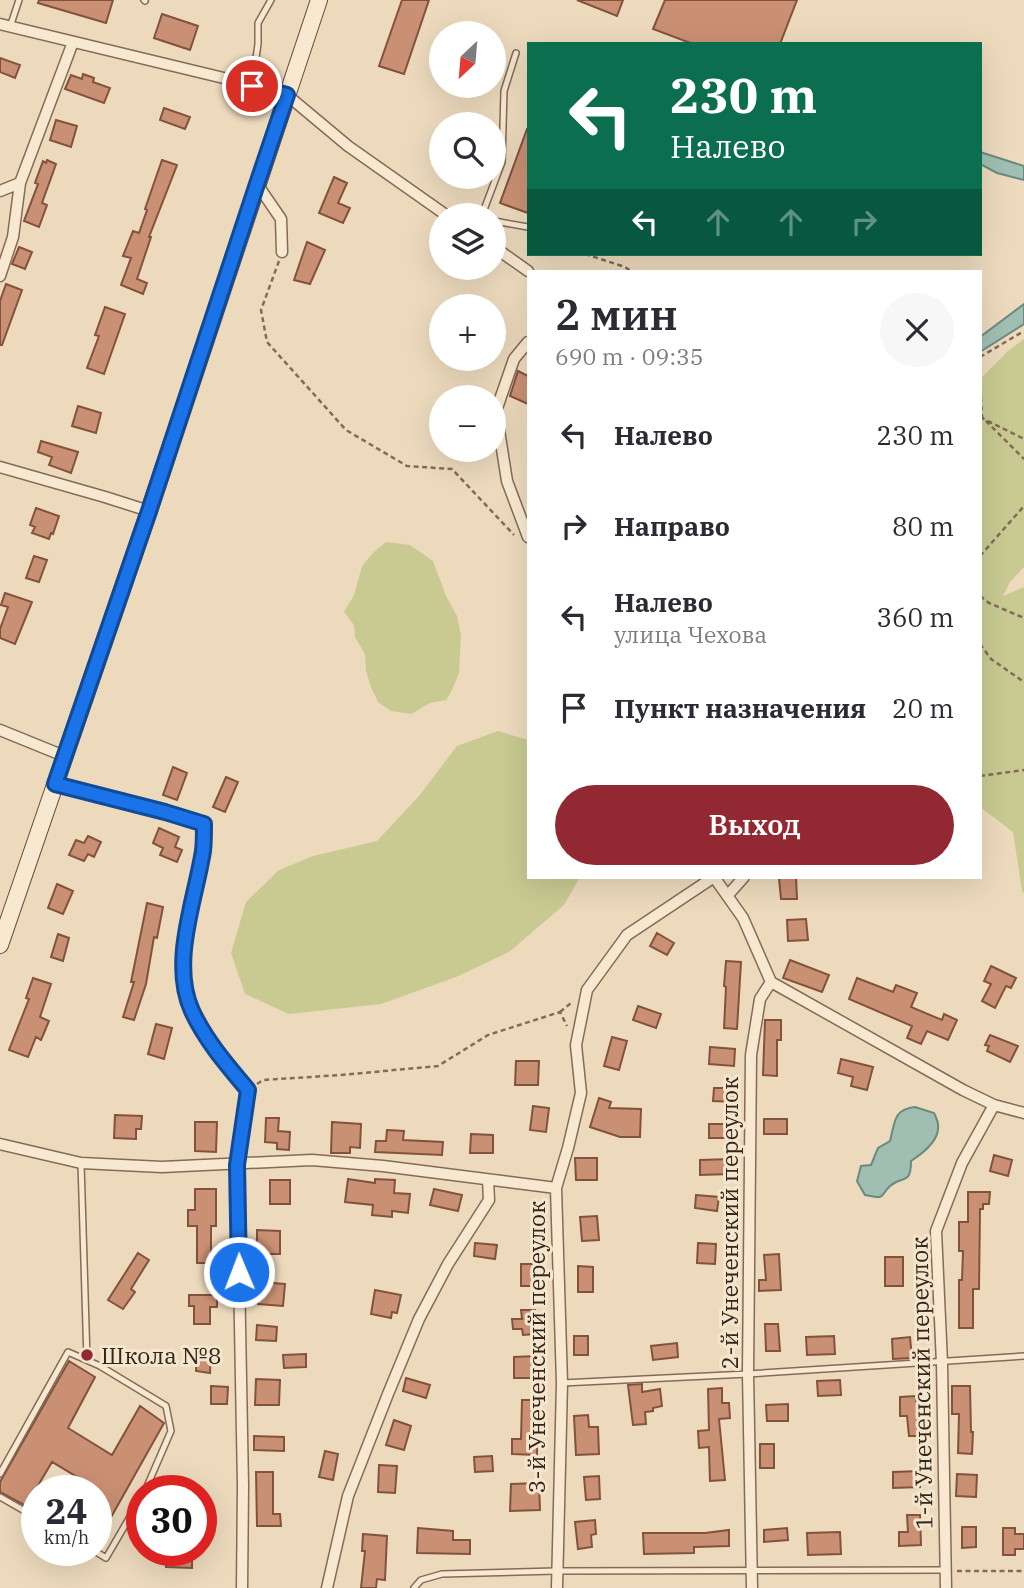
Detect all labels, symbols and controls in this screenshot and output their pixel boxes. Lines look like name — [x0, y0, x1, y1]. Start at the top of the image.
north arrow — [429, 21, 506, 98]
map controls — [429, 21, 506, 462]
pin — [222, 56, 282, 116]
text: 230 m — [670, 63, 817, 126]
icon: arrive — [233, 67, 271, 105]
icon: left — [555, 70, 646, 161]
button: search — [429, 112, 506, 189]
text: Налево — [670, 125, 786, 167]
button: layers — [429, 203, 506, 280]
icon: left — [626, 203, 664, 241]
icon: ahead — [699, 203, 737, 241]
icon: ahead — [772, 203, 810, 241]
icon: right — [845, 203, 883, 241]
text: 2 мин — [555, 287, 678, 342]
button: close — [880, 293, 954, 367]
button: + — [429, 294, 506, 371]
text: 690 m · 09:35 — [555, 341, 704, 371]
button: − — [429, 385, 506, 462]
icon: left — [555, 416, 593, 454]
text: Налево — [614, 418, 713, 452]
text: 230 m — [876, 418, 954, 452]
icon: right — [555, 507, 593, 545]
text: Направо — [614, 509, 730, 543]
text: 80 m — [892, 509, 954, 543]
text: Налево — [614, 585, 713, 619]
icon: left — [555, 598, 593, 636]
text: 360 m — [876, 600, 954, 634]
text: улица Чехова — [614, 619, 767, 649]
icon: arrive — [555, 689, 593, 727]
text: Пункт назначения — [614, 691, 866, 725]
text: 20 m — [892, 691, 954, 725]
button: Выход — [555, 785, 954, 865]
street label: 2-й Унеченский переулок — [714, 1076, 744, 1369]
street label: 3-й Унеченский переулок — [521, 1200, 551, 1493]
position arrow — [202, 1235, 276, 1309]
street label: 1-й Унеченский переулок — [903, 1236, 939, 1530]
place label: Школа №8 — [101, 1340, 222, 1370]
marker: Школа №8 — [79, 1347, 95, 1363]
speed limit sign: 30 — [126, 1475, 217, 1566]
text: 24 — [45, 1488, 88, 1534]
text: km/h — [44, 1526, 89, 1549]

